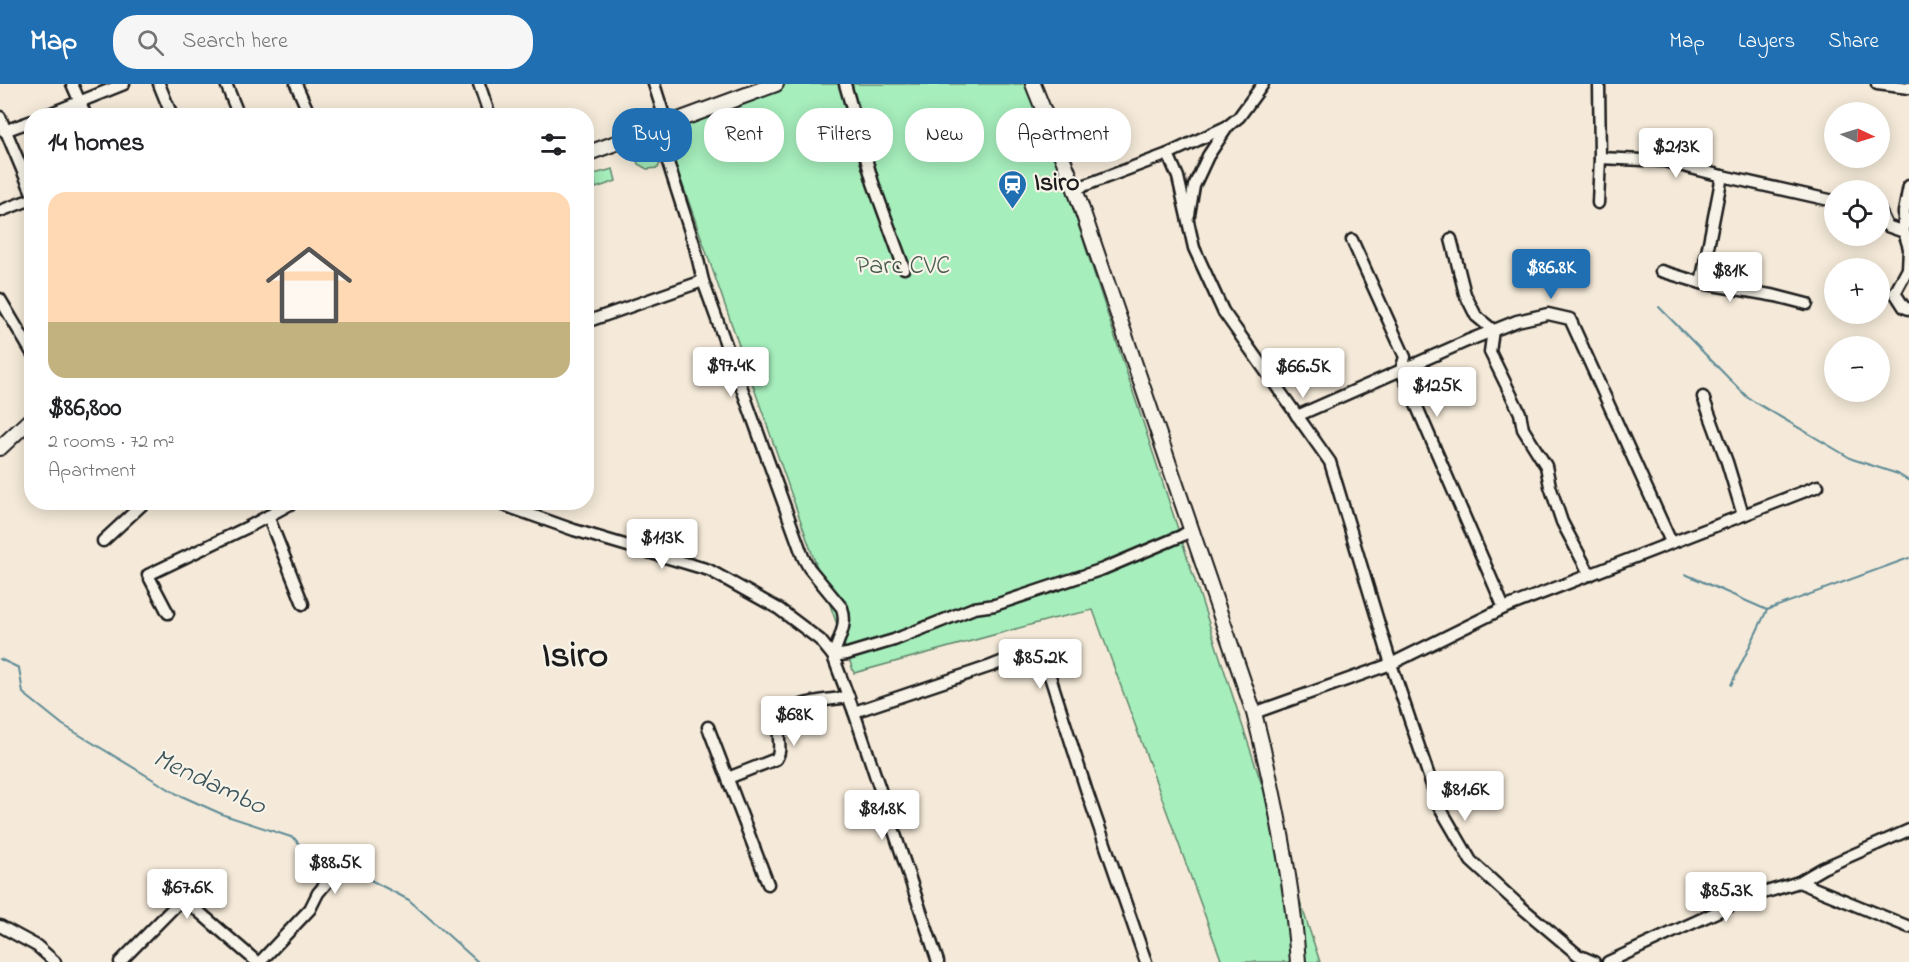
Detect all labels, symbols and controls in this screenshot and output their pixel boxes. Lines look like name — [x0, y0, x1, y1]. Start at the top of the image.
search box — [113, 15, 533, 69]
text: Map — [30, 22, 77, 63]
icon: search — [134, 26, 167, 59]
text: Search here — [182, 26, 288, 58]
text: Map — [1669, 27, 1705, 57]
text: Layers — [1738, 27, 1795, 57]
text: Share — [1828, 27, 1879, 57]
north arrow — [1824, 102, 1890, 168]
map controls — [1824, 102, 1890, 402]
chip: Buy — [612, 108, 692, 162]
chip: Rent — [704, 108, 784, 162]
chip: Filters — [796, 108, 893, 162]
chip: New — [905, 108, 984, 162]
chip: Apartment — [996, 108, 1131, 162]
text: 14 homes — [48, 125, 144, 163]
icon: filters — [537, 128, 570, 161]
pin: $213K — [1634, 128, 1718, 179]
text: $213K — [1653, 133, 1699, 162]
place label: Isiro — [1034, 165, 1080, 203]
station icon: Isiro — [997, 168, 1029, 210]
button: locate — [1824, 180, 1890, 246]
icon: home — [255, 231, 363, 339]
park label: Parc CVC — [856, 248, 950, 286]
pin: $86.8K — [1502, 249, 1600, 300]
pin: $81K — [1694, 252, 1766, 303]
text: $86.8K — [1526, 254, 1576, 283]
text: $81K — [1712, 257, 1748, 286]
button: + — [1824, 258, 1890, 324]
button: − — [1824, 336, 1890, 402]
pin: $97.4K — [682, 347, 780, 398]
pin: $66.5K — [1254, 348, 1352, 399]
text: $97.4K — [707, 352, 755, 381]
text: $66.5K — [1276, 353, 1330, 382]
pin: $125K — [1395, 367, 1479, 418]
text: $125K — [1412, 372, 1462, 401]
text: $86,800 — [48, 390, 122, 428]
text: 2 rooms · 72 m² — [48, 428, 175, 457]
text: Apartment — [48, 457, 136, 486]
pin: $113K — [620, 519, 704, 570]
text: $113K — [641, 524, 683, 553]
district label: Isiro — [542, 629, 608, 685]
pin: $85.2K — [991, 639, 1089, 690]
text: $85.2K — [1013, 644, 1067, 673]
pin: $68K — [758, 696, 830, 747]
text: $68K — [775, 701, 813, 730]
water label: Mendambo — [146, 740, 273, 827]
pin: $81.6K — [1416, 771, 1514, 822]
text: $81.6K — [1441, 776, 1489, 805]
pin: $81.8K — [833, 790, 931, 841]
text: $81.8K — [858, 795, 906, 824]
pin: $88.5K — [286, 844, 384, 895]
text: $88.5K — [309, 849, 361, 878]
pin: $67.6K — [138, 869, 236, 920]
pin: $85.3K — [1677, 872, 1775, 923]
text: $67.6K — [161, 874, 213, 903]
text: $85.3K — [1699, 877, 1753, 906]

